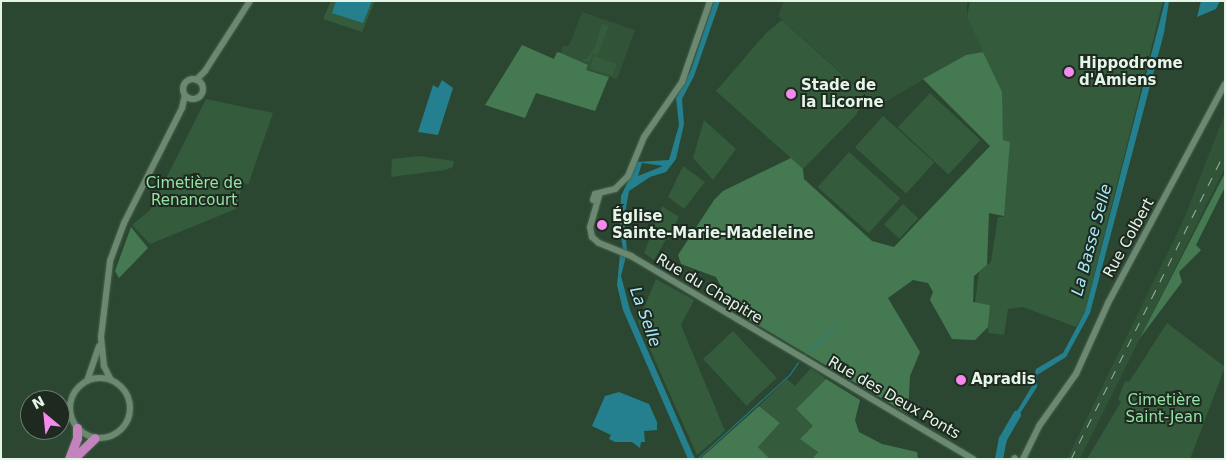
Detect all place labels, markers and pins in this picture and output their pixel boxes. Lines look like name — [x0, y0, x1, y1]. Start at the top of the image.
place label: Hippodrome d'Amiens — [1079, 54, 1183, 89]
marker: Hippodrome d'Amiens — [1063, 66, 1075, 78]
place label: Stade de la Licorne — [801, 76, 884, 111]
marker: Stade de la Licorne — [785, 88, 797, 100]
place label: Église Sainte-Marie-Madeleine — [612, 207, 814, 242]
marker: Église Sainte-Marie-Madeleine — [596, 219, 608, 231]
place label: Apradis — [971, 371, 1036, 389]
marker: Apradis — [955, 374, 967, 386]

